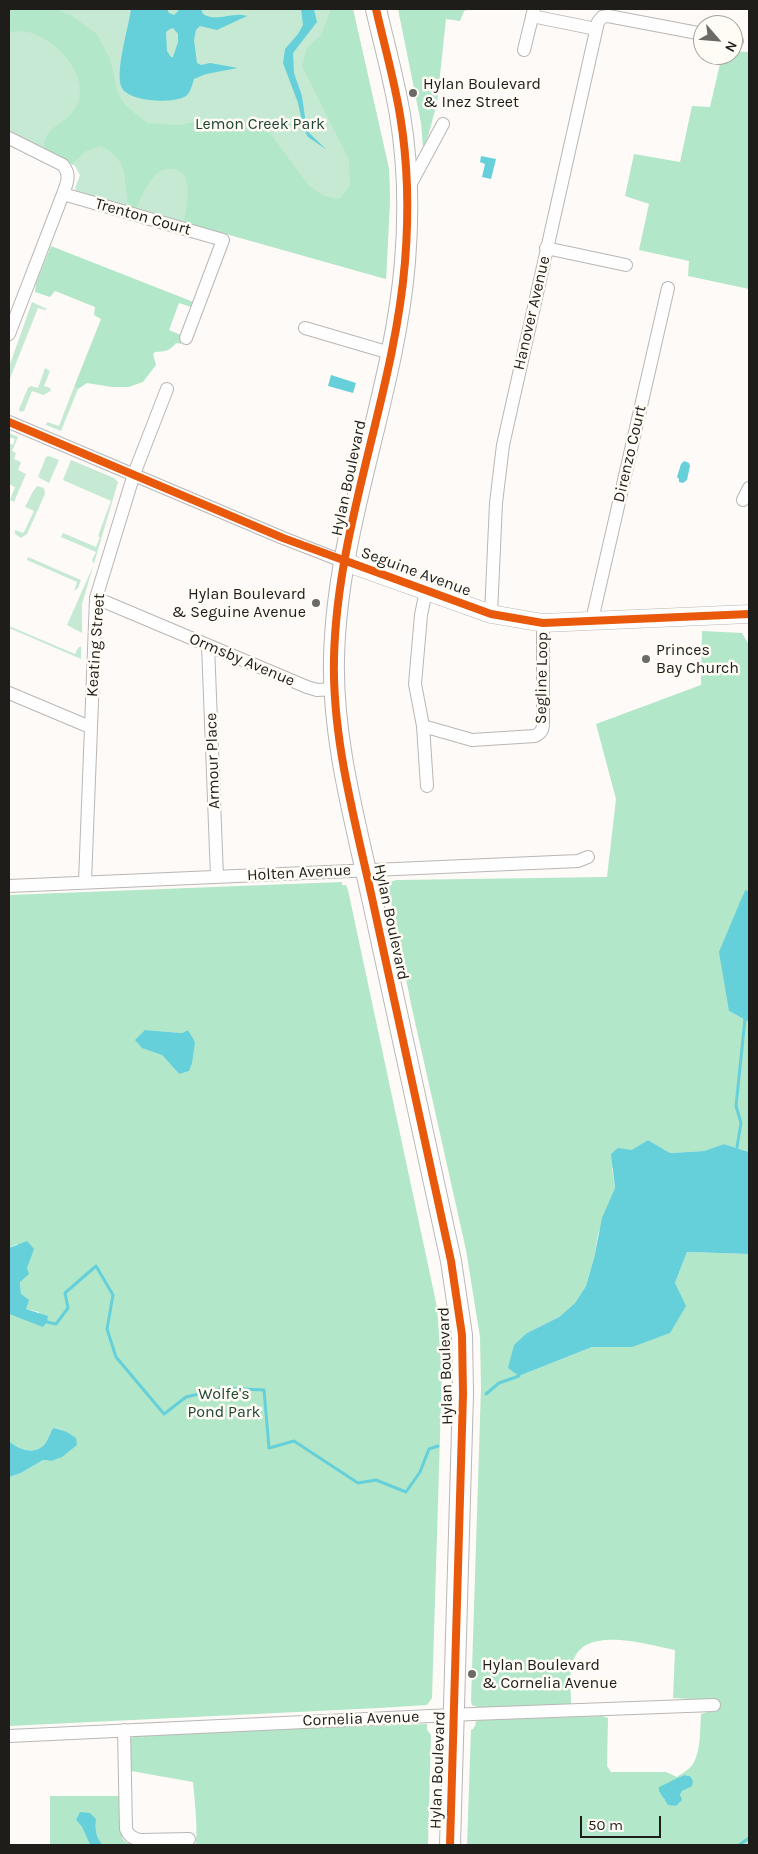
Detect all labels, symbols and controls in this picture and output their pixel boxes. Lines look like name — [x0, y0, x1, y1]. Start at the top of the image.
north arrow — [693, 15, 743, 65]
text: N — [721, 38, 741, 55]
place label: Hylan Boulevard & Inez Street — [423, 74, 541, 112]
marker: Hylan Boulevard & Inez Street — [407, 87, 419, 99]
park label: Lemon Creek Park — [195, 114, 325, 134]
street label: Trenton Court — [93, 194, 193, 240]
street label: Hanover Avenue — [510, 254, 554, 372]
street label: Direnzo Court — [609, 404, 651, 504]
street label: Hylan Boulevard — [327, 418, 371, 538]
street label: Seguine Avenue — [358, 543, 474, 601]
place label: Hylan Boulevard & Seguine Avenue — [172, 584, 306, 622]
street label: Keating Street — [83, 592, 109, 698]
marker: Hylan Boulevard & Seguine Avenue — [310, 597, 322, 609]
street label: Ormsby Avenue — [186, 629, 298, 691]
street label: Segline Loop — [532, 632, 552, 724]
place label: Princes Bay Church — [656, 640, 739, 678]
marker: Princes Bay Church — [640, 653, 652, 665]
street label: Armour Place — [202, 712, 224, 810]
street label: Holten Avenue — [246, 861, 352, 885]
street label: Hylan Boulevard — [369, 862, 413, 982]
street label: Hylan Boulevard — [434, 1307, 458, 1425]
park label: Wolfe's Pond Park — [188, 1384, 260, 1422]
place label: Hylan Boulevard & Cornelia Avenue — [482, 1655, 617, 1693]
marker: Hylan Boulevard & Cornelia Avenue — [466, 1668, 478, 1680]
street label: Cornelia Avenue — [302, 1707, 420, 1731]
street label: Hylan Boulevard — [426, 1711, 450, 1829]
scale bar — [583, 1806, 664, 1838]
text: 50 m — [588, 1816, 623, 1834]

